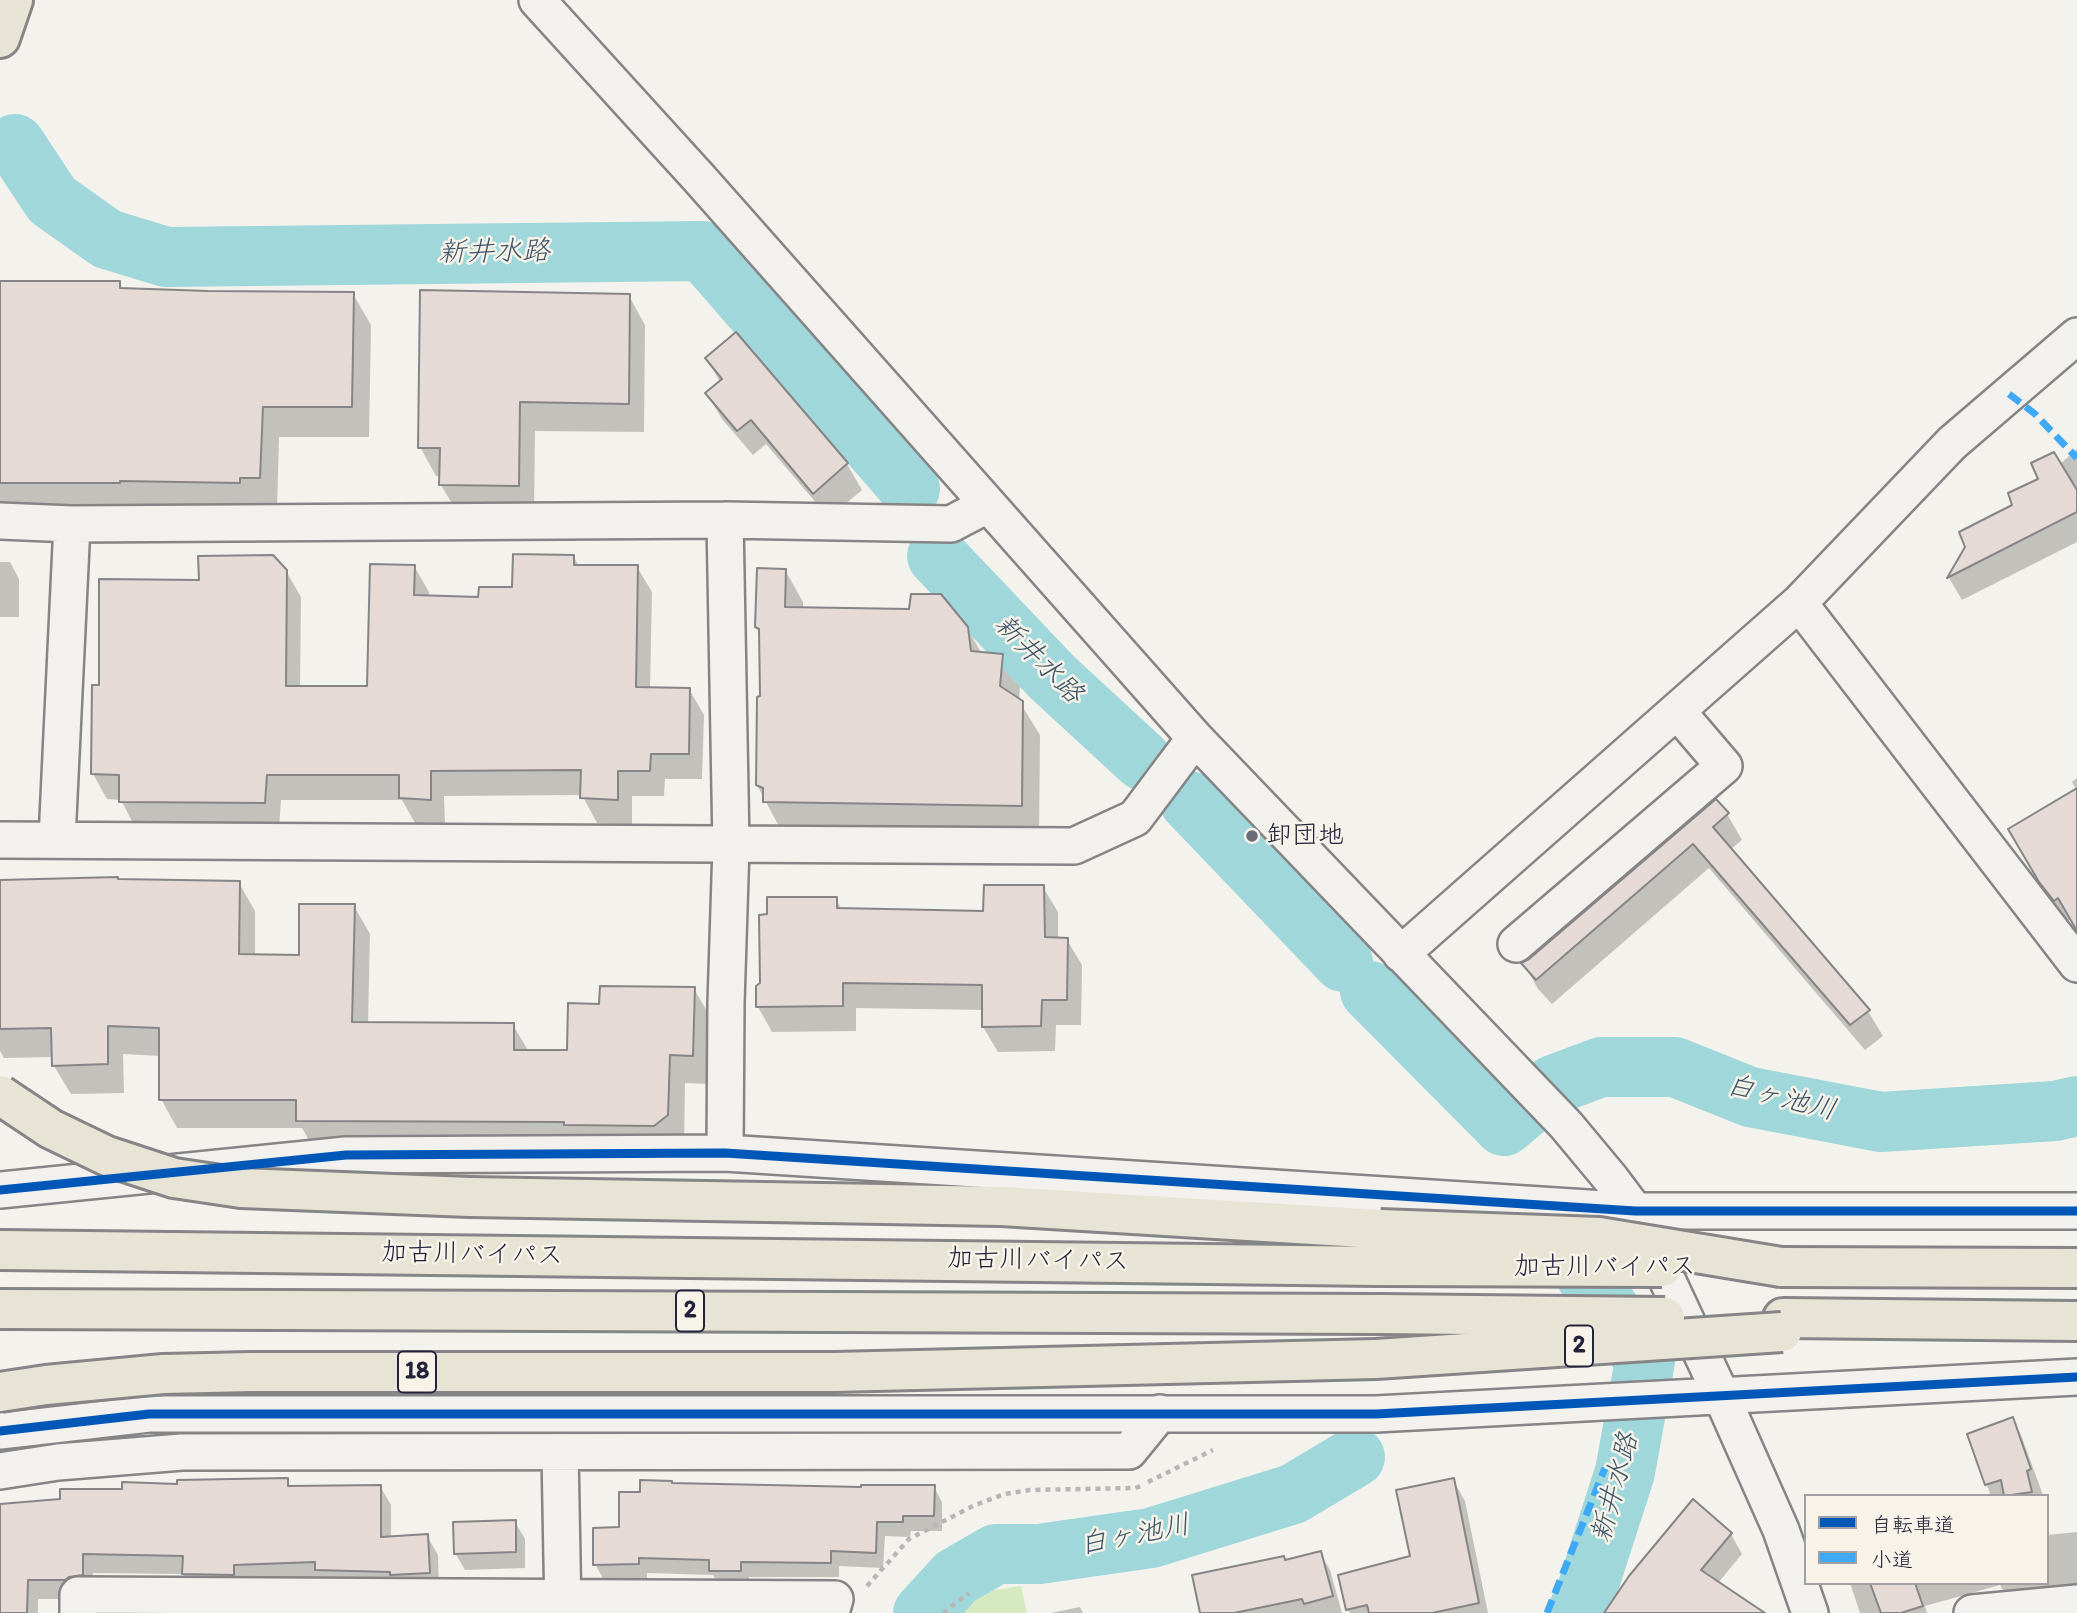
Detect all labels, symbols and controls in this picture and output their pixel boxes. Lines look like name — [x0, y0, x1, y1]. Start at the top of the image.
water label: 新井水路 — [438, 235, 550, 271]
water label: 新井水路 — [987, 609, 1089, 711]
place label: 卸団地 — [1266, 820, 1344, 852]
marker: 卸団地 — [1244, 828, 1260, 844]
water label: 白ヶ池川 — [1723, 1069, 1839, 1129]
street label: 加古川バイパス — [381, 1238, 563, 1272]
street label: 加古川バイパス — [947, 1244, 1129, 1278]
street label: 加古川バイパス — [1514, 1251, 1696, 1283]
road number: 2 — [676, 1290, 704, 1331]
road number: 2 — [1565, 1326, 1593, 1366]
road number: 18 — [398, 1352, 436, 1392]
water label: 新井水路 — [1585, 1430, 1647, 1546]
legend — [1804, 1494, 2049, 1585]
water label: 白ヶ池川 — [1077, 1509, 1193, 1563]
text: 自転車道 — [1871, 1512, 1955, 1537]
text: 小道 — [1871, 1547, 1913, 1572]

